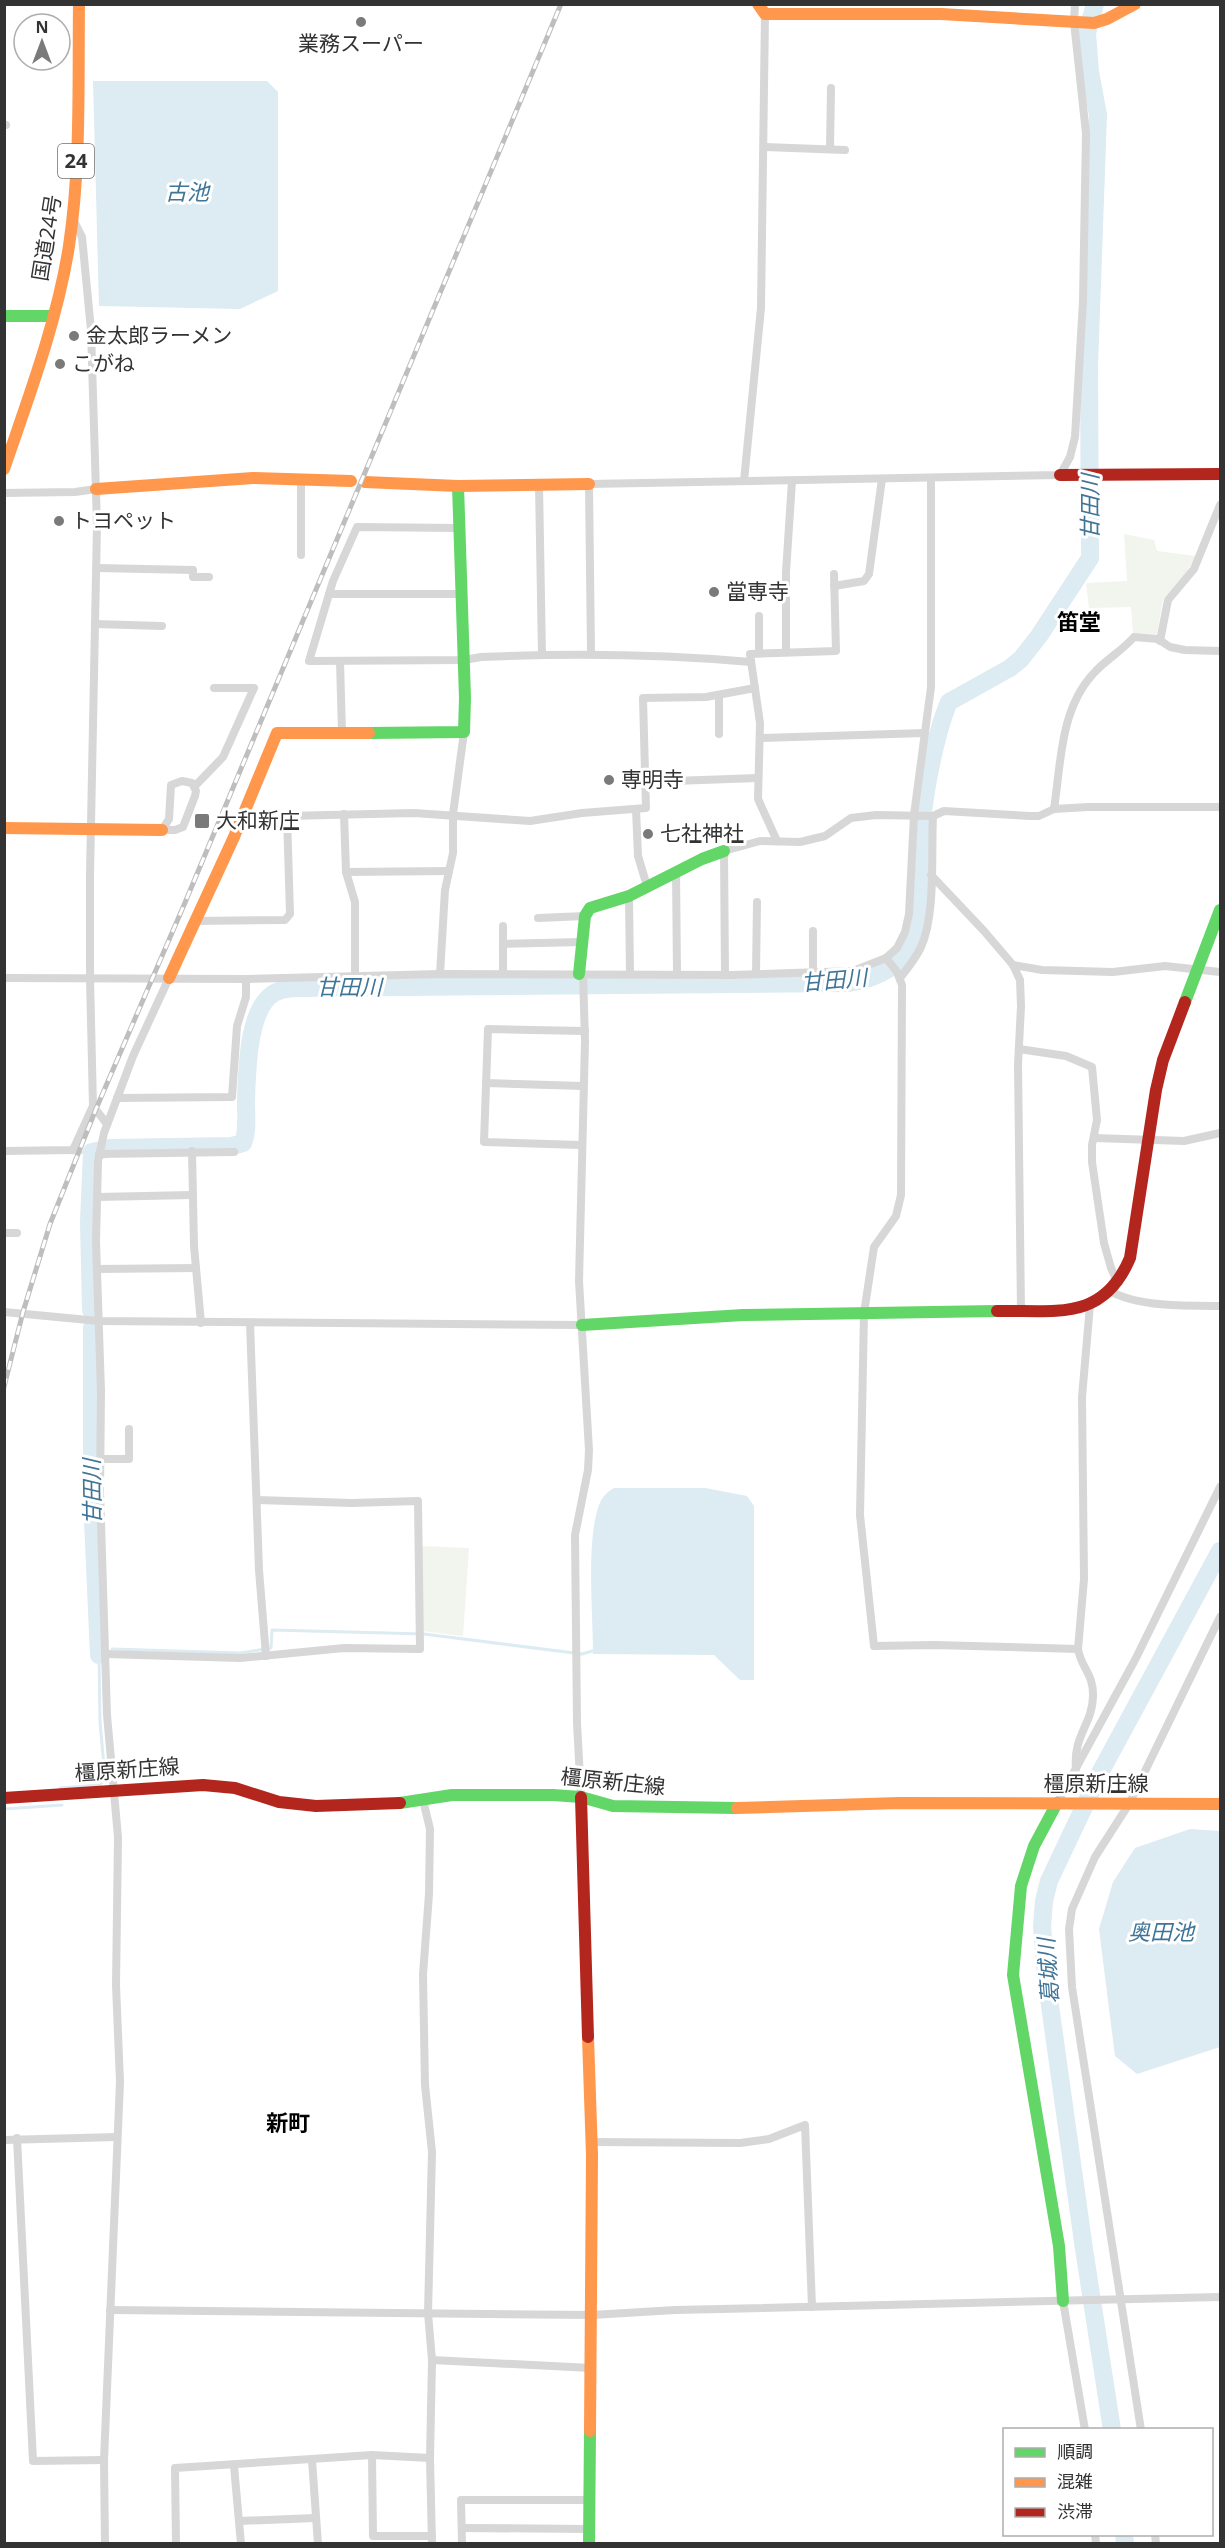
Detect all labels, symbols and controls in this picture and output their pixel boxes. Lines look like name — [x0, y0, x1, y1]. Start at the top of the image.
north arrow — [12, 12, 72, 72]
marker: 業務スーパー — [354, 15, 368, 29]
text: N — [35, 16, 49, 38]
place label: 業務スーパー — [298, 29, 424, 57]
road number: 24 — [58, 144, 94, 178]
water label: 古池 — [165, 176, 211, 206]
street label: 国道24号 — [25, 193, 67, 283]
place label: 金太郎ラーメン — [86, 321, 232, 349]
marker: 金太郎ラーメン — [67, 329, 81, 343]
place label: こがね — [72, 349, 135, 377]
marker: こがね — [53, 357, 67, 371]
water label: 甘田川 — [1074, 472, 1104, 540]
place label: トヨペット — [71, 506, 176, 534]
marker: トヨペット — [52, 514, 66, 528]
place label: 當専寺 — [726, 577, 789, 605]
marker: 當専寺 — [707, 585, 721, 599]
district label: 笛堂 — [1057, 606, 1101, 636]
place label: 専明寺 — [621, 765, 684, 793]
marker: 専明寺 — [602, 773, 616, 787]
place label: 大和新庄 — [216, 806, 300, 834]
marker: 大和新庄 — [193, 812, 211, 830]
place label: 七社神社 — [660, 819, 744, 847]
marker: 七社神社 — [641, 827, 655, 841]
water label: 甘田川 — [800, 961, 870, 997]
water label: 甘田川 — [316, 971, 384, 1001]
water label: 甘田川 — [75, 1457, 107, 1525]
street label: 橿原新庄線 — [74, 1751, 180, 1787]
street label: 橿原新庄線 — [559, 1762, 667, 1800]
street label: 橿原新庄線 — [1044, 1769, 1149, 1797]
water label: 奥田池 — [1128, 1916, 1196, 1946]
water label: 葛城川 — [1030, 1935, 1064, 2005]
district label: 新町 — [266, 2107, 310, 2137]
legend — [1003, 2428, 1213, 2536]
text: 順調 — [1057, 2439, 1093, 2463]
text: 混雑 — [1057, 2469, 1093, 2493]
text: 渋滞 — [1057, 2499, 1093, 2523]

